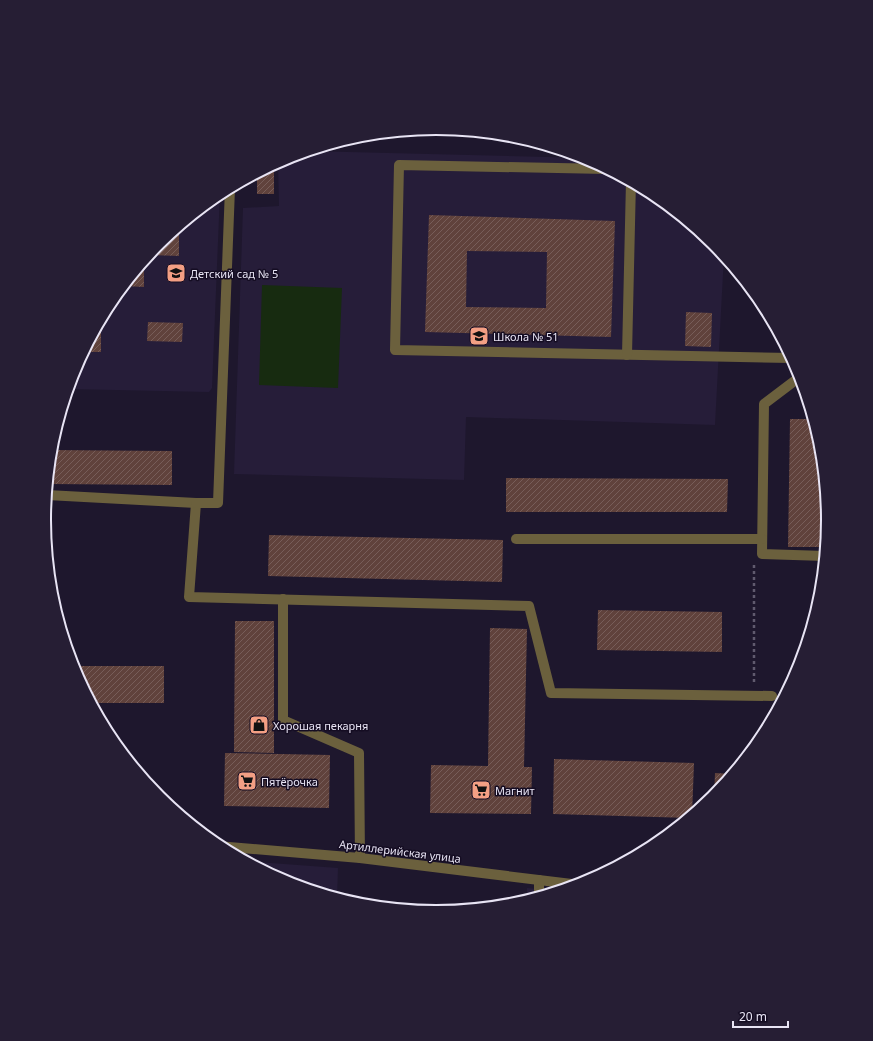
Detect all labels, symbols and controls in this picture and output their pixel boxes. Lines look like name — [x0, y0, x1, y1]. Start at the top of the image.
school or university icon: Детский сад № 5 — [165, 262, 187, 284]
place label: Детский сад № 5 — [190, 266, 278, 281]
school or university icon: Школа № 51 — [468, 325, 490, 347]
place label: Школа № 51 — [493, 329, 559, 344]
shop icon: Хорошая пекарня — [248, 714, 270, 736]
place label: Хорошая пекарня — [273, 718, 368, 733]
supermarket icon: Пятёрочка — [236, 770, 258, 792]
place label: Пятёрочка — [261, 774, 318, 789]
supermarket icon: Магнит — [470, 779, 492, 801]
place label: Магнит — [495, 783, 535, 798]
street label: Артиллерийская улица — [338, 836, 462, 866]
scale bar — [733, 1003, 788, 1029]
text: 20 m — [739, 1008, 767, 1025]

